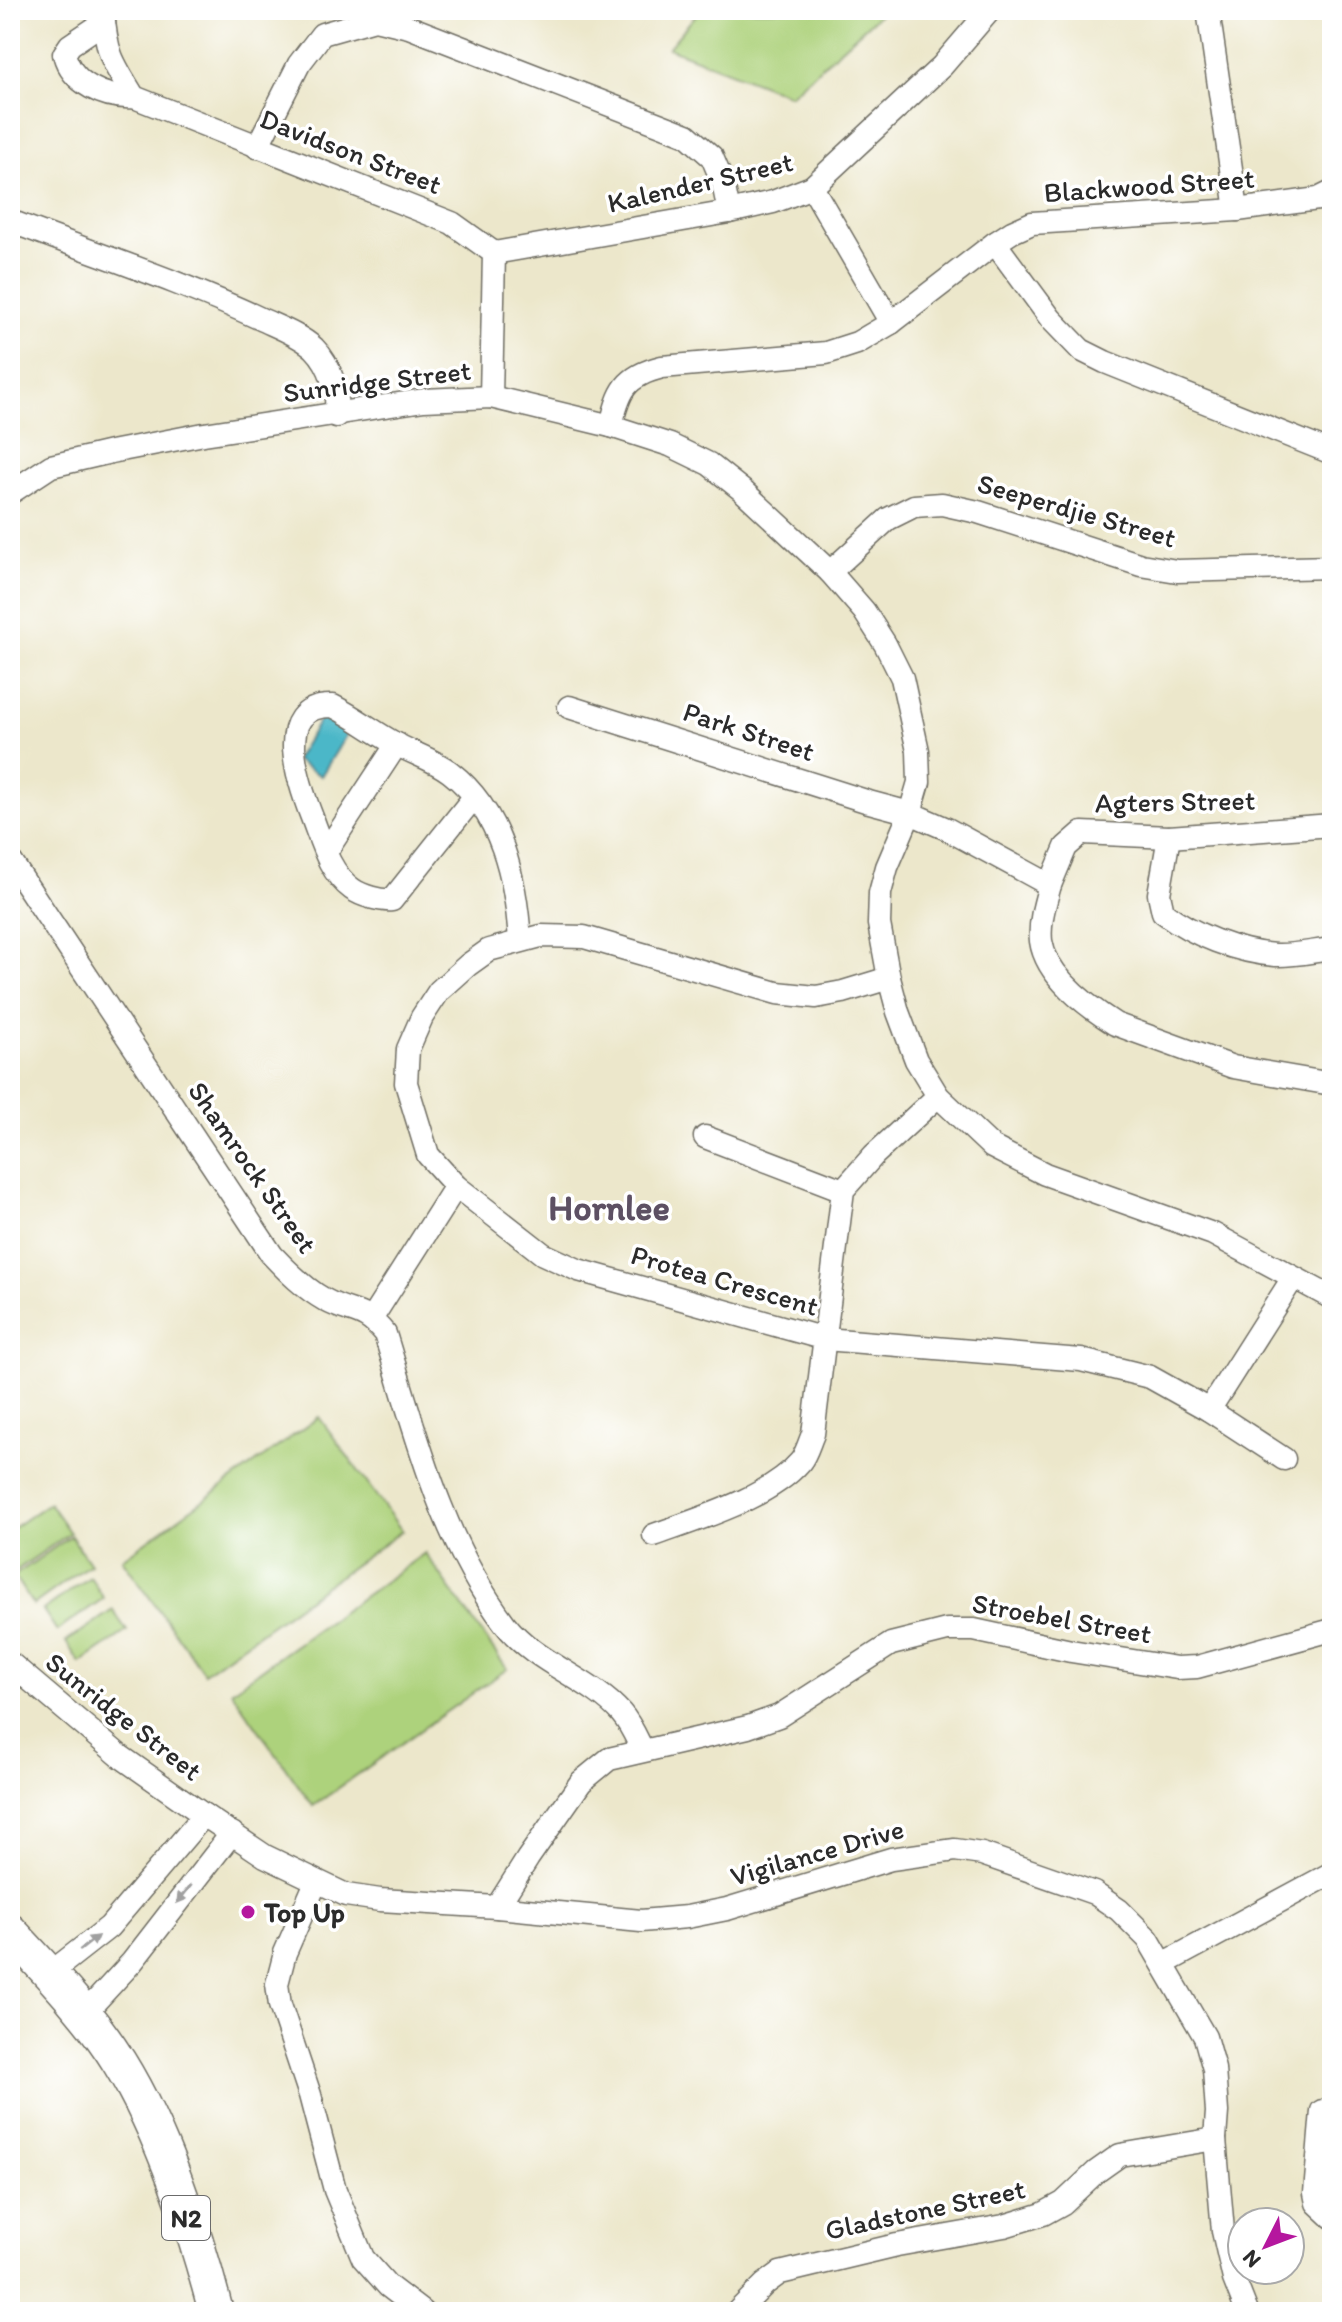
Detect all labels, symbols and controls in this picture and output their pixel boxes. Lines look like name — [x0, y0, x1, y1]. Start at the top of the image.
street label: Davidson Street — [255, 101, 447, 201]
street label: Kalender Street — [604, 144, 796, 220]
street label: Blackwood Street — [1043, 161, 1255, 209]
street label: Sunridge Street — [281, 353, 473, 409]
street label: Seeperdjie Street — [974, 465, 1180, 555]
street label: Park Street — [679, 694, 819, 768]
street label: Agters Street — [1094, 783, 1256, 819]
street label: Shamrock Street — [181, 1075, 325, 1259]
district label: Hornlee — [548, 1186, 670, 1229]
street label: Protea Crescent — [627, 1237, 823, 1323]
street label: Stroebel Street — [970, 1586, 1154, 1650]
street label: Sunridge Street — [39, 1645, 209, 1787]
street label: Vigilance Drive — [726, 1811, 908, 1893]
one-way arrow — [176, 1884, 192, 1904]
place label: Top Up — [263, 1895, 345, 1929]
marker: Top Up — [239, 1903, 257, 1921]
one-way arrow — [79, 1935, 99, 1951]
street label: Gladstone Street — [822, 2171, 1028, 2247]
road number: N2 — [162, 2196, 210, 2240]
north arrow — [1226, 2206, 1306, 2286]
text: N — [1237, 2244, 1267, 2274]

